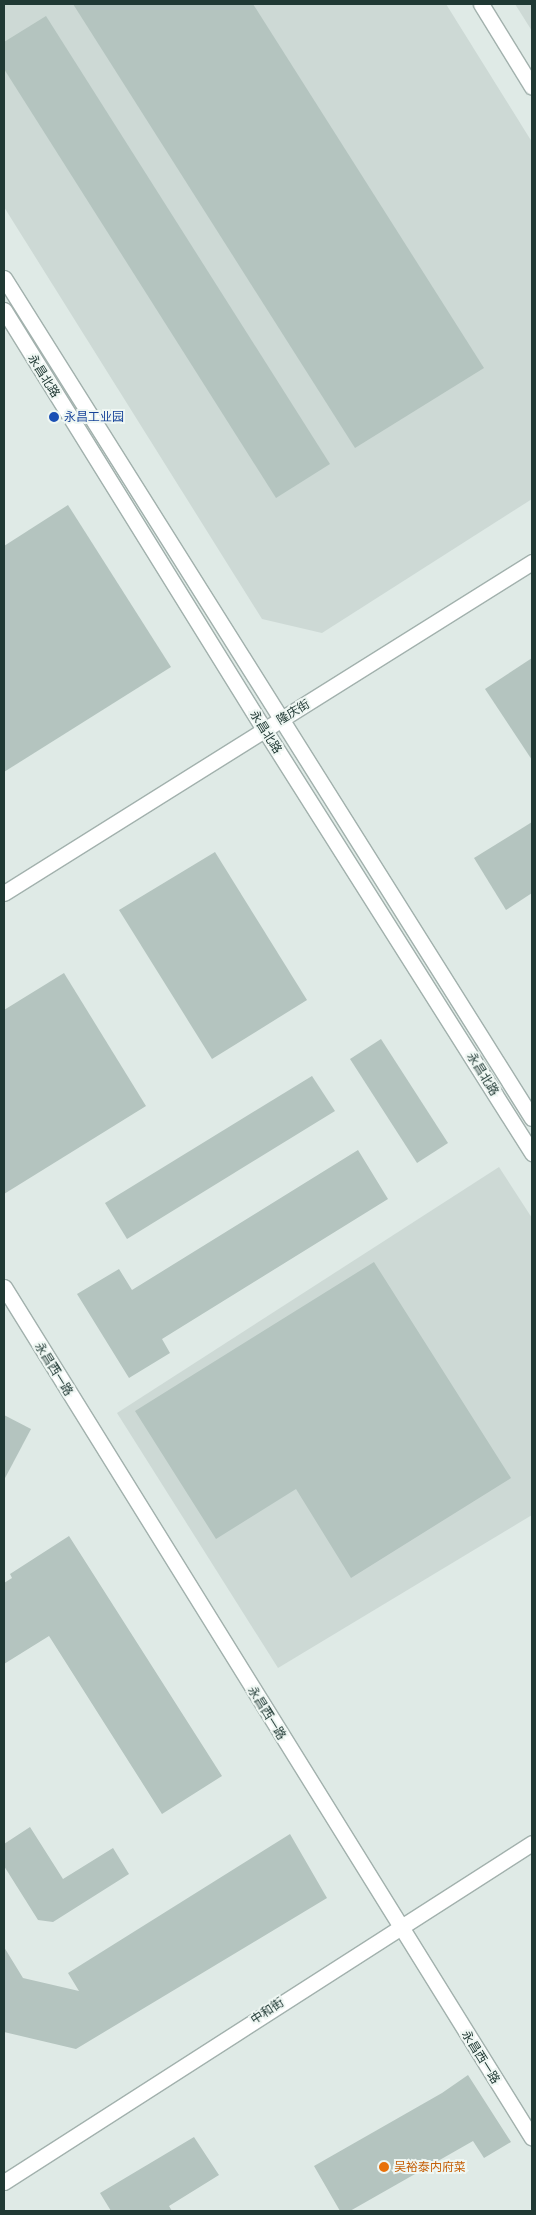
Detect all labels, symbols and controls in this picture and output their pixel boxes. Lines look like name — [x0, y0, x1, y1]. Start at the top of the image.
street label: 永昌北路 — [25, 352, 63, 400]
place label: 永昌工业园 — [64, 410, 124, 424]
marker: 永昌工业园 — [48, 411, 60, 423]
street label: 隆庆街 — [274, 697, 312, 727]
street label: 永昌北路 — [247, 708, 285, 756]
street label: 永昌北路 — [464, 1050, 502, 1098]
street label: 永昌西一路 — [32, 1340, 76, 1398]
street label: 永昌西一路 — [245, 1684, 289, 1742]
street label: 中和街 — [248, 1995, 286, 2027]
street label: 永昌西一路 — [459, 2028, 503, 2086]
place label: 吴裕泰内府菜 — [394, 2160, 466, 2174]
marker: 吴裕泰内府菜 — [378, 2161, 390, 2173]

